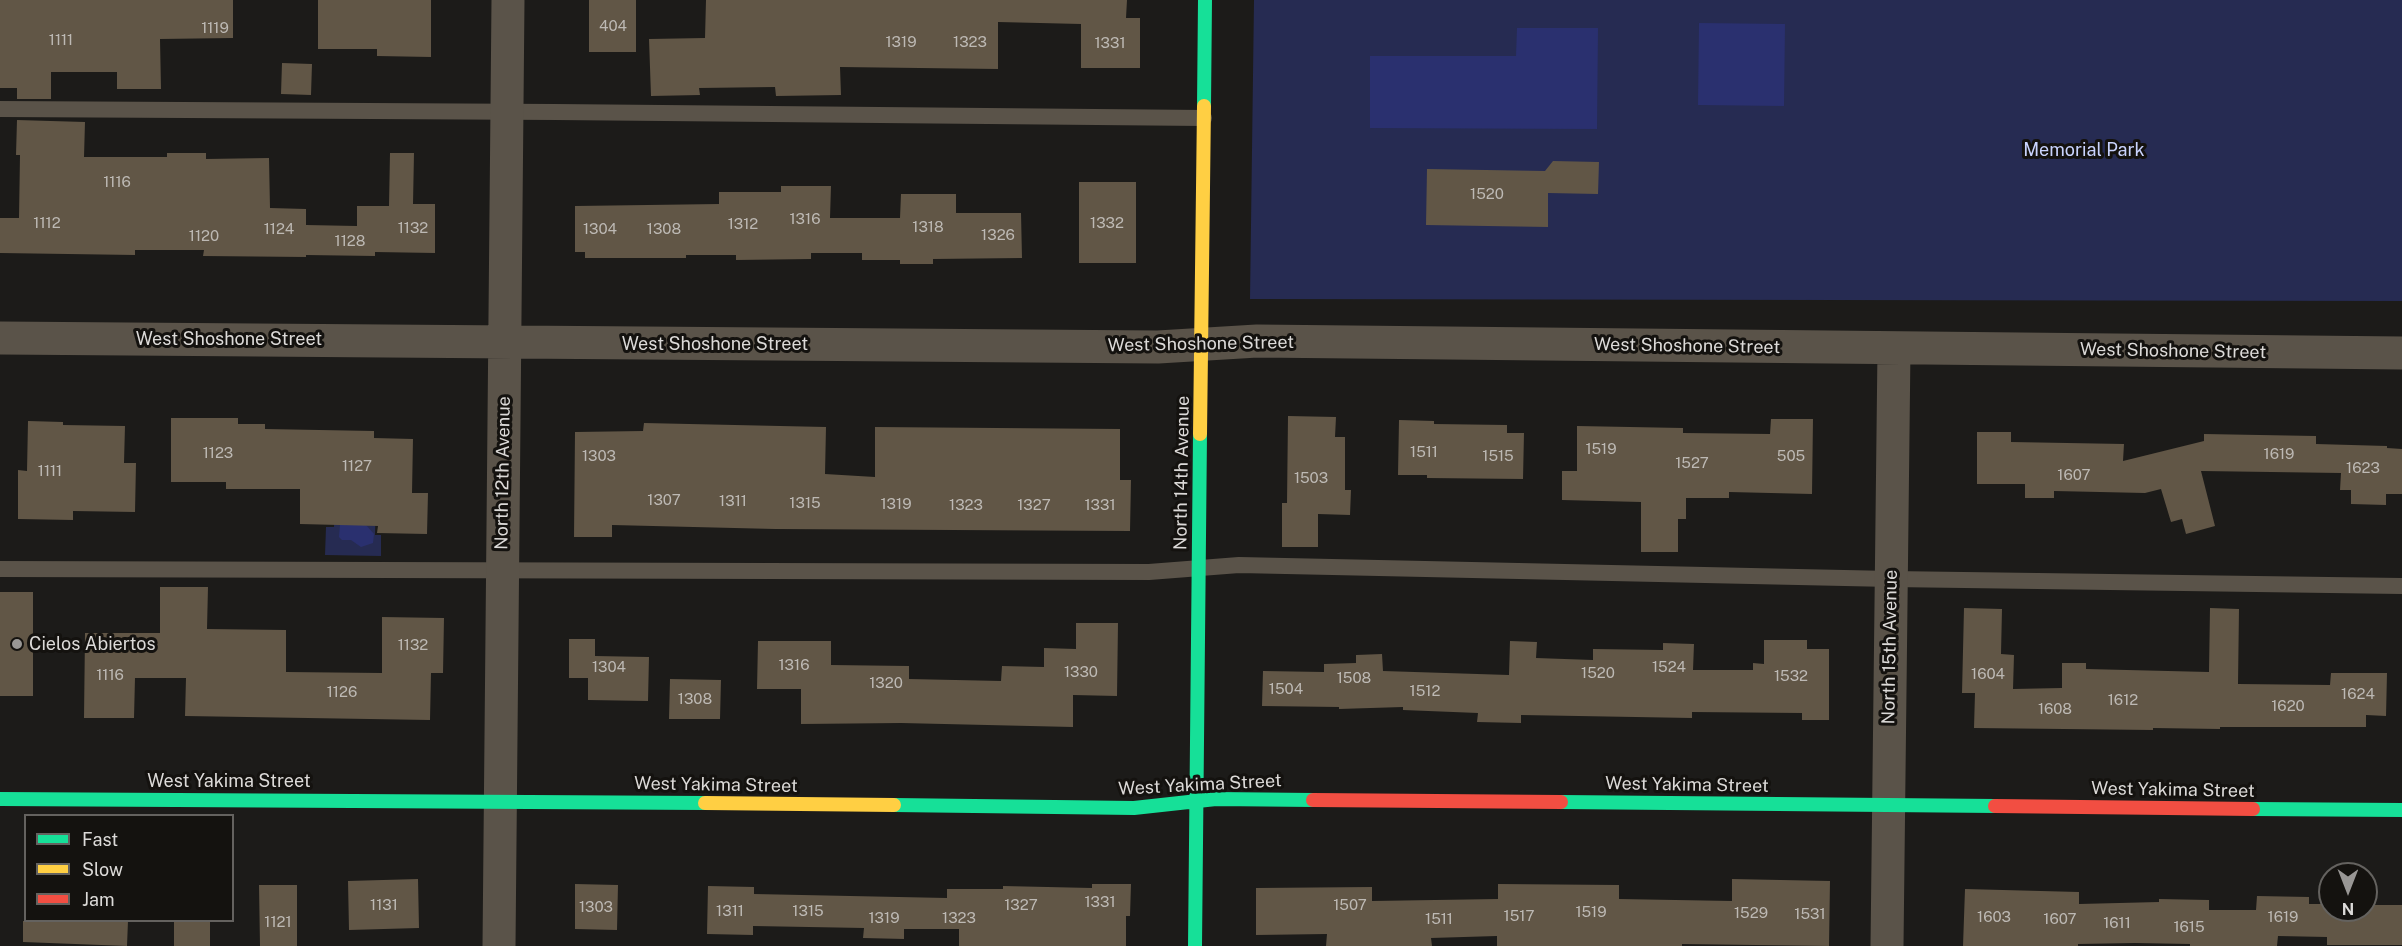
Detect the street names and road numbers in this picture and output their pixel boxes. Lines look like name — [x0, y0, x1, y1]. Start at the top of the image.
street label: West Shoshone Street — [136, 328, 322, 350]
street label: West Shoshone Street — [1108, 332, 1294, 356]
street label: West Shoshone Street — [622, 333, 808, 355]
street label: West Shoshone Street — [1594, 334, 1780, 358]
street label: West Shoshone Street — [2080, 339, 2266, 363]
street label: North 12th Avenue — [491, 396, 515, 550]
street label: North 14th Avenue — [1170, 396, 1194, 550]
street label: North 15th Avenue — [1878, 570, 1902, 724]
street label: West Yakima Street — [147, 770, 311, 792]
street label: West Yakima Street — [1118, 770, 1282, 800]
street label: West Yakima Street — [634, 773, 798, 797]
street label: West Yakima Street — [1605, 773, 1769, 797]
street label: West Yakima Street — [2091, 778, 2255, 802]

